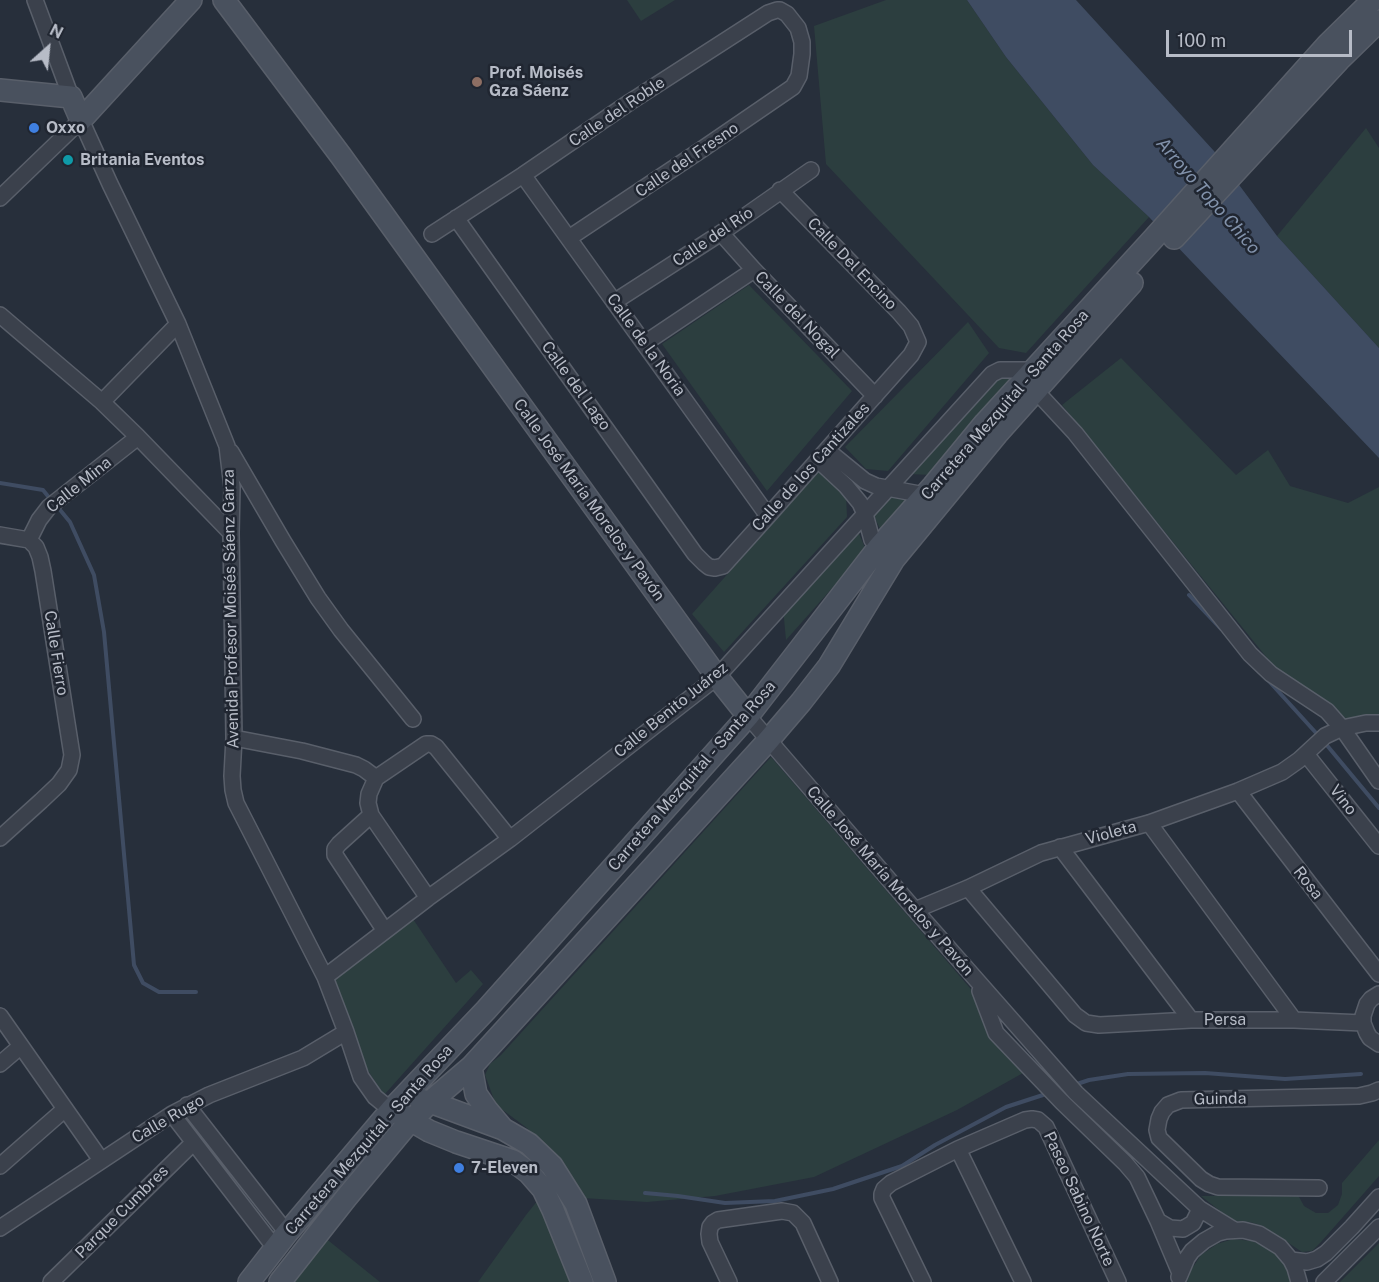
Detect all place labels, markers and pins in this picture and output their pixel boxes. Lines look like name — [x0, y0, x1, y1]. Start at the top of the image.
place label: Prof. Moisés Gza Sáenz — [489, 63, 583, 101]
marker: Prof. Moisés Gza Sáenz — [470, 75, 484, 89]
place label: Oxxo — [46, 118, 85, 138]
marker: Oxxo — [27, 121, 41, 135]
place label: Britania Eventos — [80, 150, 204, 170]
marker: Britania Eventos — [61, 153, 75, 167]
place label: 7-Eleven — [471, 1158, 538, 1178]
marker: 7-Eleven — [452, 1161, 466, 1175]

